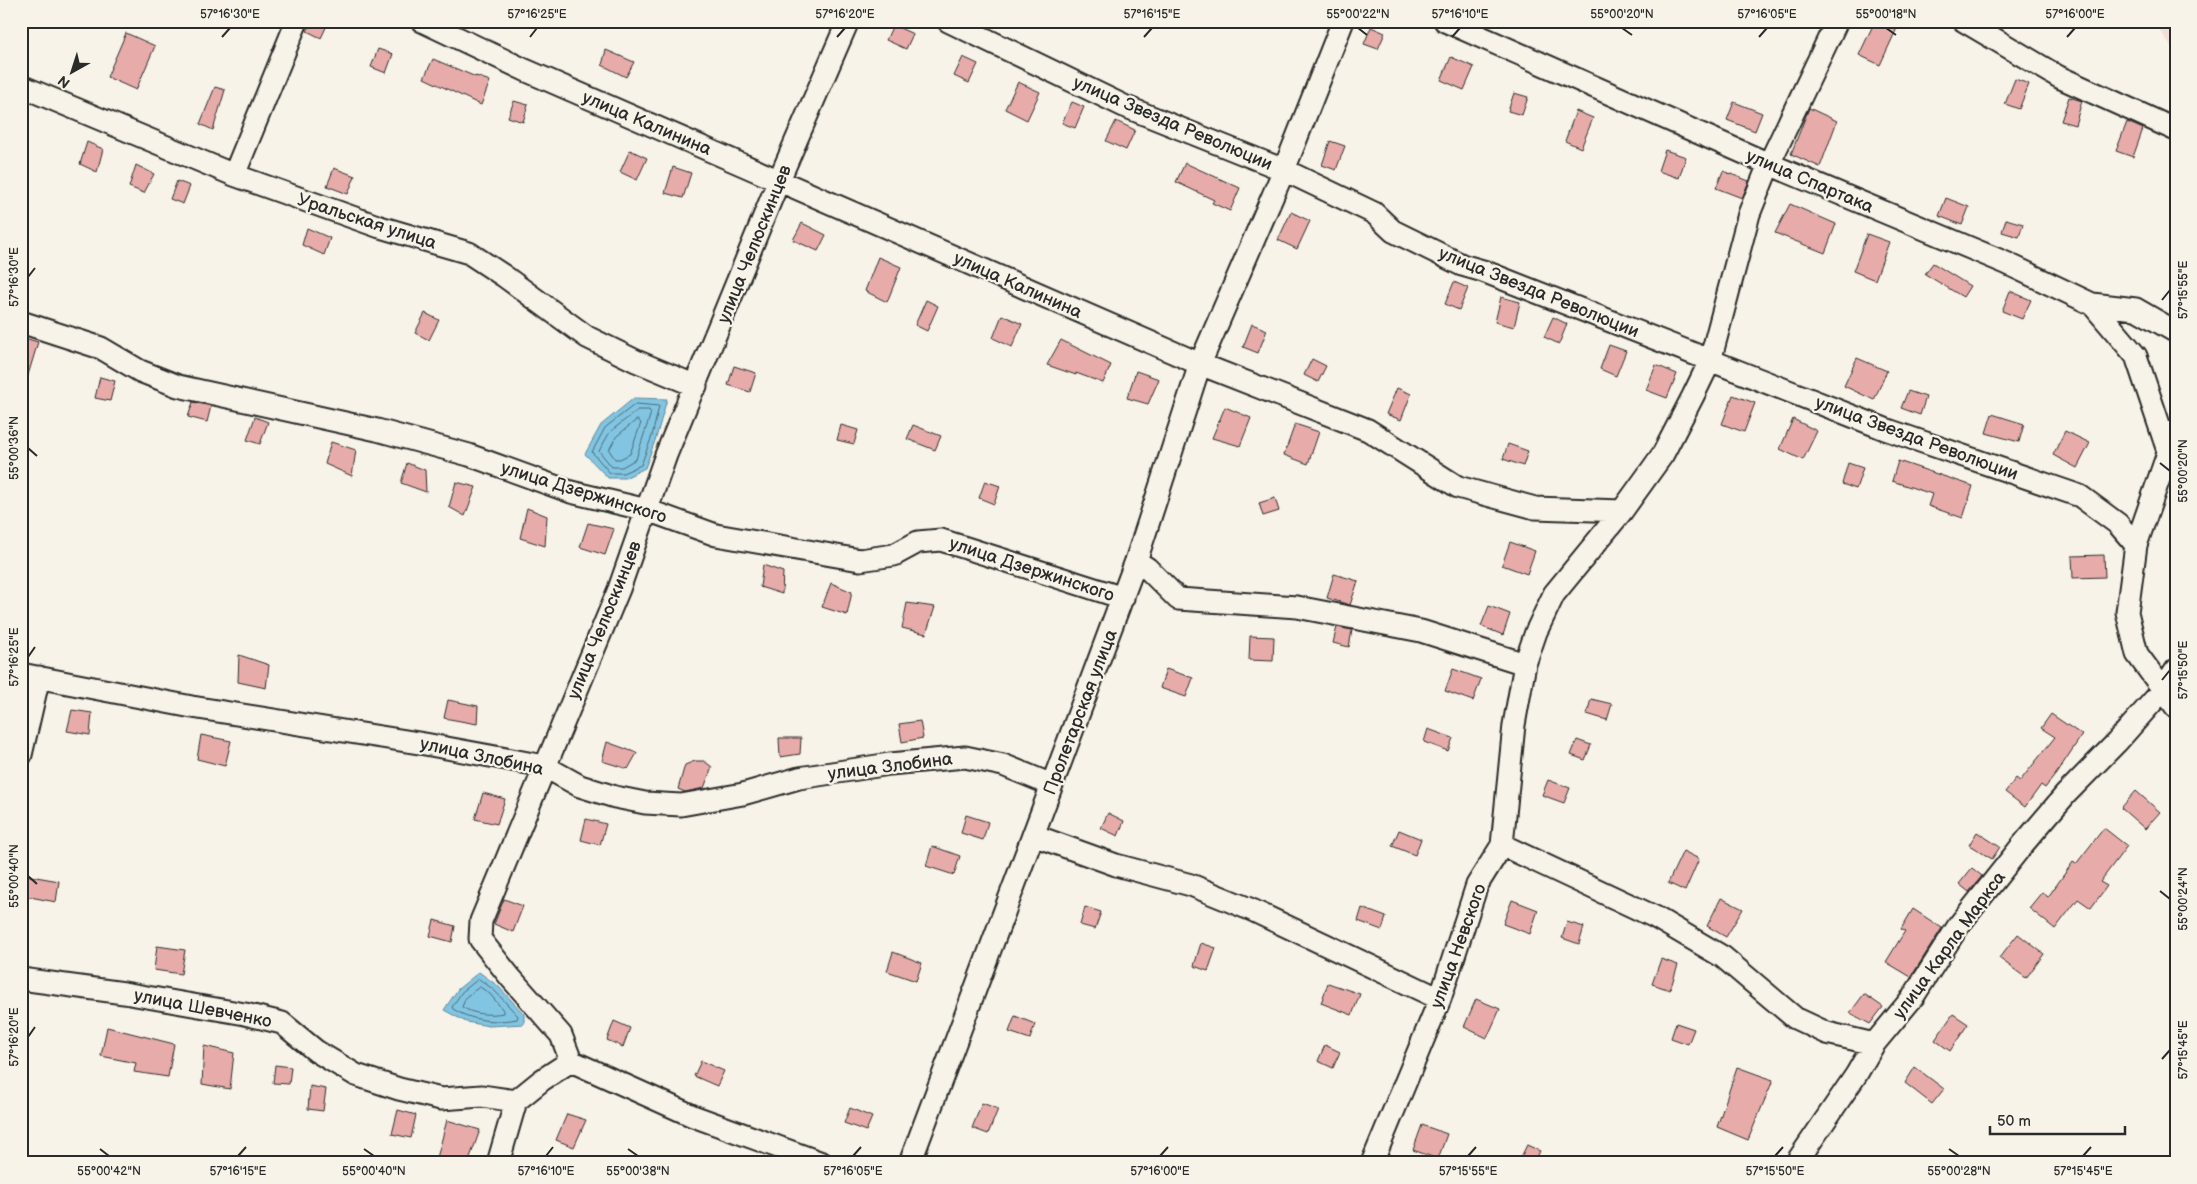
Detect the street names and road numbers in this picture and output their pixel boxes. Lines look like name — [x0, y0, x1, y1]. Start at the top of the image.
street label: улица Звезда Революции — [1070, 72, 1275, 175]
street label: улица Калинина — [579, 87, 715, 160]
street label: улица Спартака — [1743, 145, 1877, 218]
street label: улица Челюскинцев — [713, 161, 796, 326]
street label: Уральская улица — [295, 189, 439, 254]
street label: улица Звезда Революции — [1436, 243, 1642, 342]
street label: улица Калинина — [950, 248, 1086, 323]
street label: улица Звезда Революции — [1813, 392, 2021, 485]
street label: улица Дзержинского — [498, 457, 669, 528]
street label: улица Дзержинского — [947, 533, 1117, 606]
street label: улица Челюскинцев — [563, 537, 646, 702]
street label: Пролетарская улица — [1039, 626, 1122, 798]
street label: улица Злобина — [418, 733, 546, 780]
street label: улица Злобина — [826, 748, 954, 785]
street label: улица Карла Маркса — [1889, 867, 2010, 1023]
street label: улица Невского — [1426, 881, 1491, 1011]
street label: улица Шевченко — [132, 985, 273, 1032]

